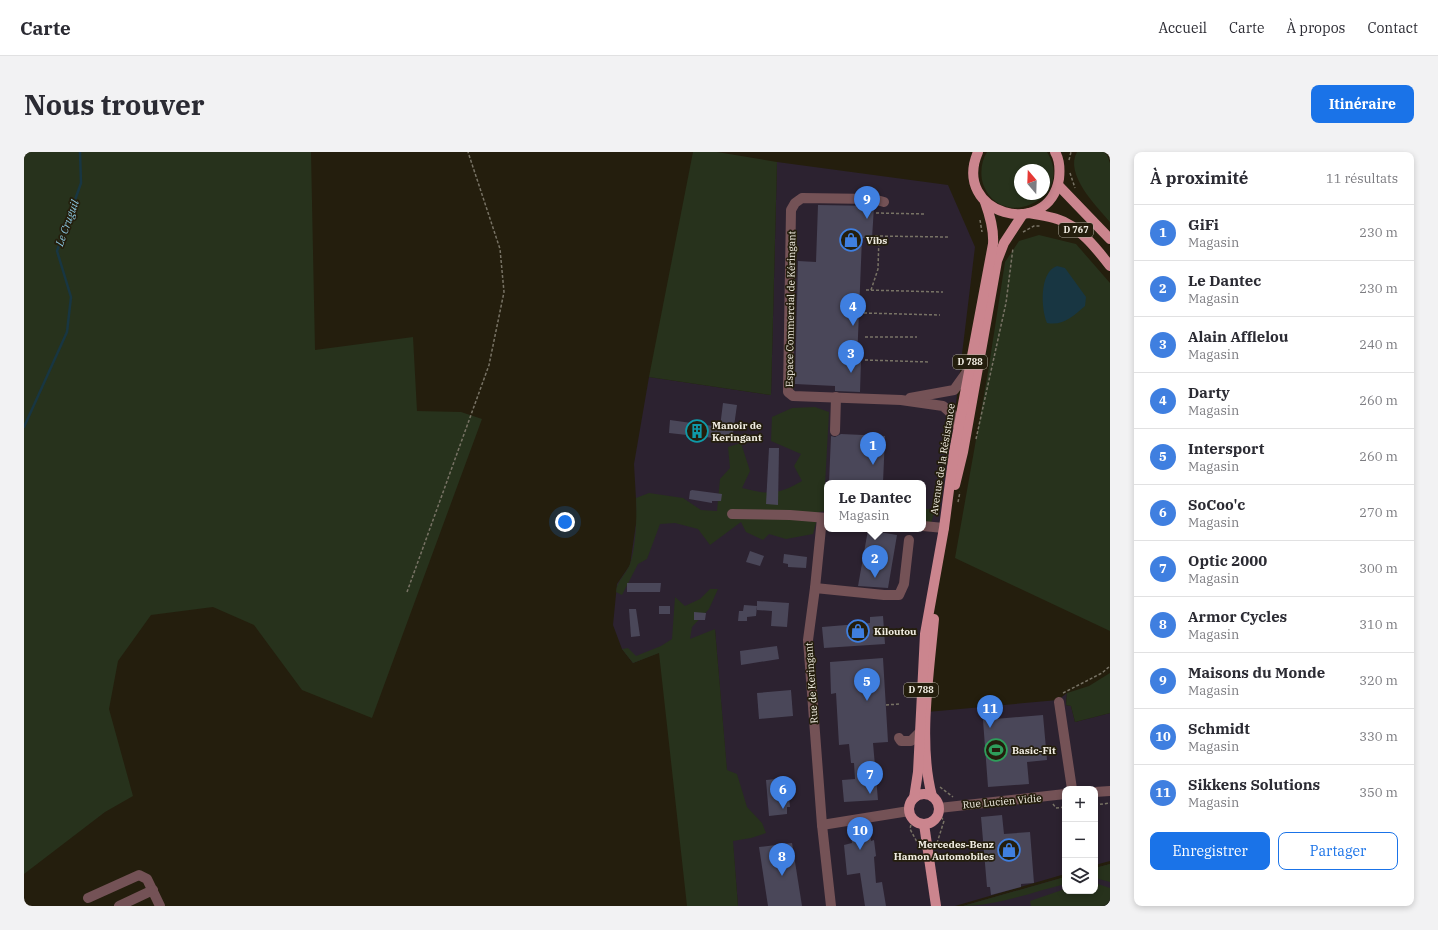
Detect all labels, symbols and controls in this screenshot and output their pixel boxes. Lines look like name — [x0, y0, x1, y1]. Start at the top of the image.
text: Carte — [20, 16, 71, 40]
text: Accueil — [1158, 19, 1207, 37]
text: Carte — [1229, 19, 1264, 37]
text: À propos — [1286, 19, 1345, 37]
text: Contact — [1367, 19, 1418, 37]
button: Itinéraire — [1311, 85, 1414, 123]
text: Nous trouver — [24, 86, 205, 123]
north arrow — [1014, 164, 1050, 200]
text: À proximité — [1150, 167, 1248, 189]
text: 11 résultats — [1326, 170, 1398, 187]
pin: 9 — [854, 186, 880, 219]
water label: Le Cruguil — [52, 197, 82, 249]
text: GiFi — [1188, 215, 1219, 234]
road number: D 767 — [1059, 223, 1093, 237]
text: 1 — [1159, 224, 1167, 241]
text: 230 m — [1359, 224, 1398, 241]
shop icon: Vibs — [838, 227, 864, 253]
street label: Espace Commercial de Kéringant — [783, 230, 798, 387]
place label: Vibs — [866, 234, 887, 247]
text: Magasin — [1188, 234, 1239, 251]
text: Le Dantec — [1188, 271, 1261, 290]
text: 2 — [1159, 280, 1167, 297]
text: 230 m — [1359, 280, 1398, 297]
text: Magasin — [1188, 290, 1239, 307]
pin: 4 — [840, 293, 866, 326]
text: Alain Afflelou — [1188, 327, 1289, 346]
text: 3 — [1159, 336, 1167, 353]
text: 240 m — [1359, 336, 1398, 353]
pin: 3 — [838, 340, 864, 373]
text: Magasin — [1188, 346, 1239, 363]
road number: D 788 — [953, 355, 987, 369]
text: Darty — [1188, 383, 1230, 402]
text: 4 — [1159, 392, 1167, 409]
text: 260 m — [1359, 392, 1398, 409]
street label: Avenue de la Résistance — [927, 402, 958, 516]
text: Magasin — [1188, 402, 1239, 419]
building icon: Manoir de Keringant — [684, 418, 710, 444]
place label: Manoir de Keringant — [712, 419, 762, 444]
pin: 1 — [860, 432, 886, 465]
text: Intersport — [1188, 439, 1264, 458]
text: 5 — [1159, 448, 1167, 465]
text: 260 m — [1359, 448, 1398, 465]
text: Magasin — [1188, 458, 1239, 475]
popup — [824, 480, 926, 532]
text: Le Dantec — [838, 488, 912, 507]
text: SoCoo'c — [1188, 495, 1245, 514]
text: 6 — [1159, 504, 1167, 521]
text: 270 m — [1359, 504, 1398, 521]
text: Magasin — [838, 507, 890, 524]
your location — [555, 512, 575, 532]
text: Magasin — [1188, 514, 1239, 531]
pin: 2 — [862, 545, 888, 578]
text: Optic 2000 — [1188, 551, 1267, 570]
text: 7 — [1159, 560, 1167, 577]
text: 300 m — [1359, 560, 1398, 577]
text: Magasin — [1188, 570, 1239, 587]
text: Armor Cycles — [1188, 607, 1287, 626]
text: 8 — [1159, 616, 1167, 633]
text: 310 m — [1359, 616, 1398, 633]
shop icon: Kiloutou — [845, 618, 871, 644]
place label: Kiloutou — [874, 625, 917, 638]
text: Magasin — [1188, 626, 1239, 643]
street label: Rue de Keringant — [802, 642, 821, 724]
text: Maisons du Monde — [1188, 663, 1325, 682]
pin: 5 — [854, 668, 880, 701]
text: 9 — [1159, 672, 1167, 689]
text: 320 m — [1359, 672, 1398, 689]
text: Magasin — [1188, 682, 1239, 699]
road number: D 788 — [904, 683, 938, 697]
pin: 11 — [977, 695, 1003, 728]
text: Schmidt — [1188, 719, 1250, 738]
text: 10 — [1155, 728, 1171, 745]
text: 330 m — [1359, 728, 1398, 745]
sports icon: Basic-Fit — [983, 737, 1009, 763]
text: Magasin — [1188, 738, 1239, 755]
place label: Basic-Fit — [1012, 744, 1056, 757]
pin: 7 — [857, 761, 883, 794]
text: Sikkens Solutions — [1188, 775, 1320, 794]
pin: 6 — [770, 776, 796, 809]
text: 11 — [1155, 784, 1171, 801]
text: 350 m — [1359, 784, 1398, 801]
map controls — [1062, 786, 1098, 894]
button: + — [1062, 786, 1098, 822]
street label: Rue Lucien Vidie — [962, 792, 1042, 811]
text: Magasin — [1188, 794, 1239, 811]
pin: 10 — [847, 817, 873, 850]
button: − — [1062, 822, 1098, 858]
button: Enregistrer — [1150, 832, 1270, 870]
button: Partager — [1278, 832, 1398, 870]
shop icon: Mercedes-Benz Hamon Automobiles — [996, 837, 1022, 863]
place label: Mercedes-Benz Hamon Automobiles — [894, 838, 994, 863]
pin: 8 — [769, 843, 795, 876]
button: layers — [1062, 858, 1098, 894]

